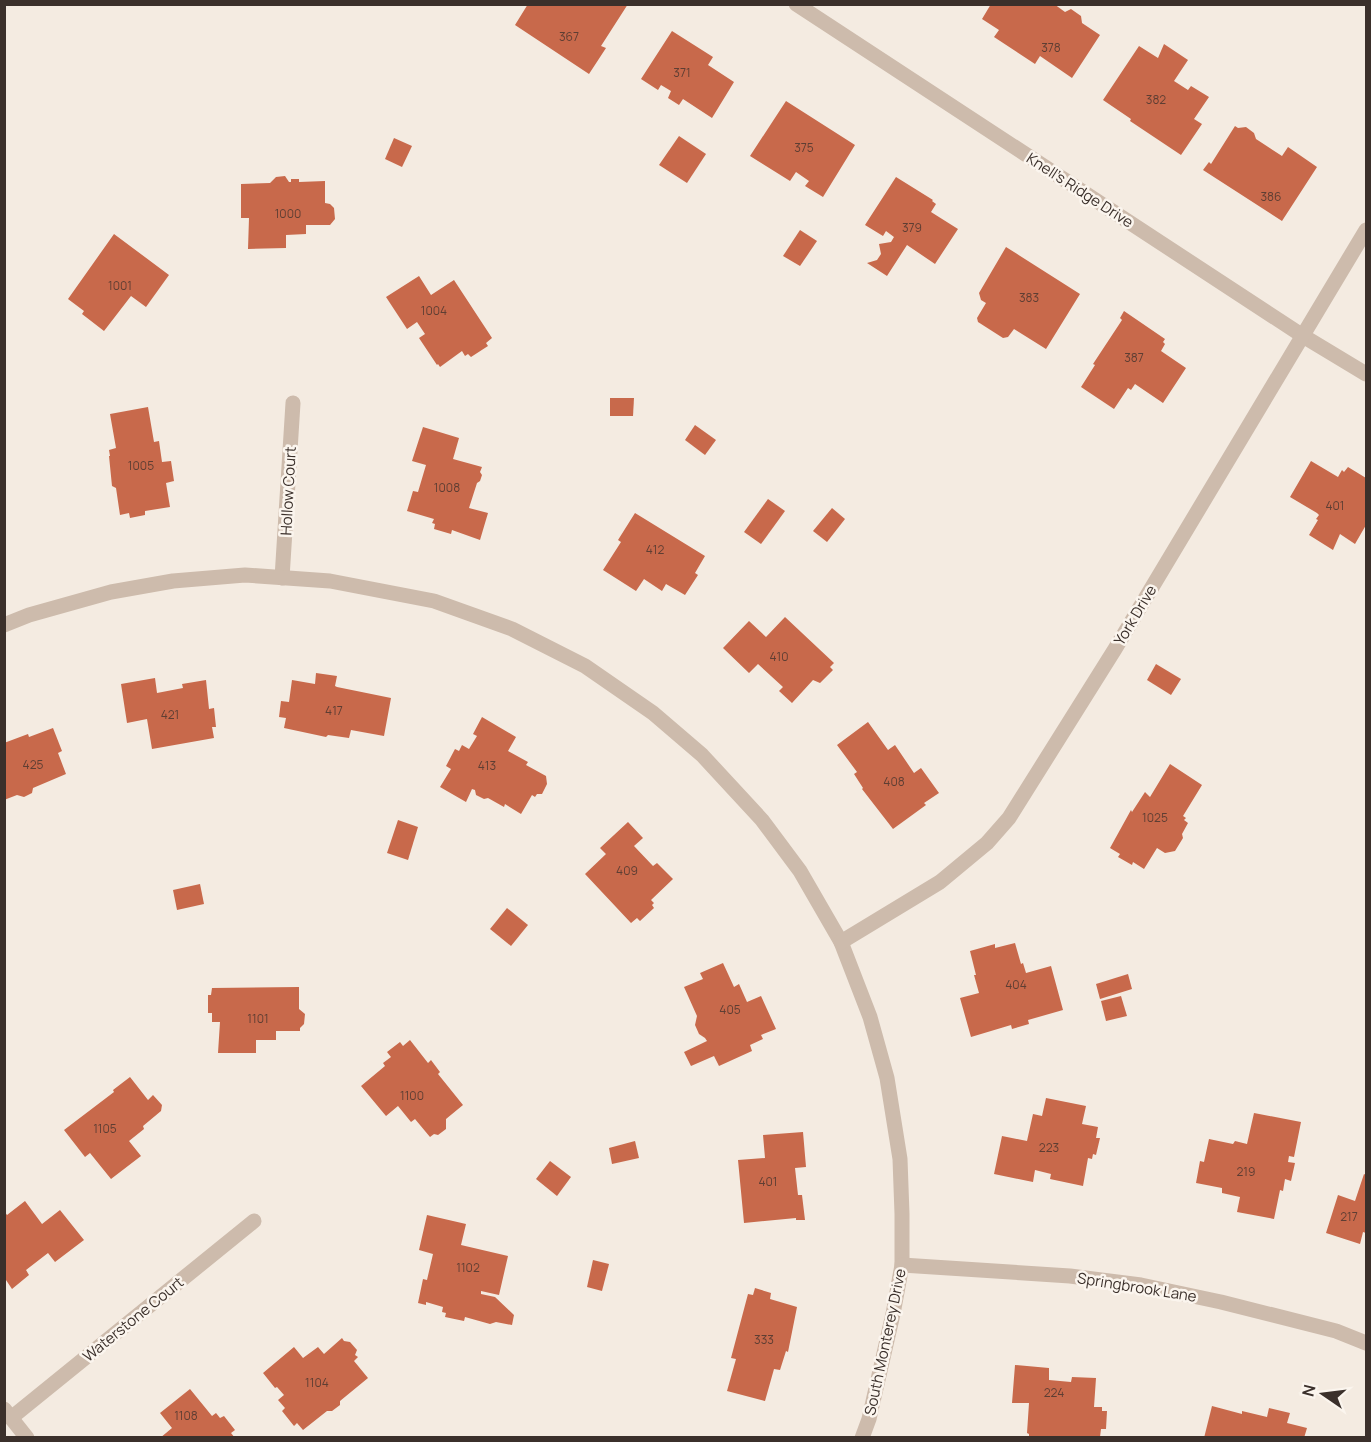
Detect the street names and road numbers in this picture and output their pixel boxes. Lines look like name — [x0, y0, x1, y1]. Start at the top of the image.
street label: Knell's Ridge Drive — [1022, 148, 1138, 233]
street label: Hollow Court — [275, 446, 301, 536]
street label: York Drive — [1109, 581, 1161, 649]
street label: South Monterey Drive — [859, 1266, 911, 1417]
street label: Springbrook Lane — [1076, 1267, 1199, 1307]
street label: Waterstone Court — [78, 1272, 188, 1366]

